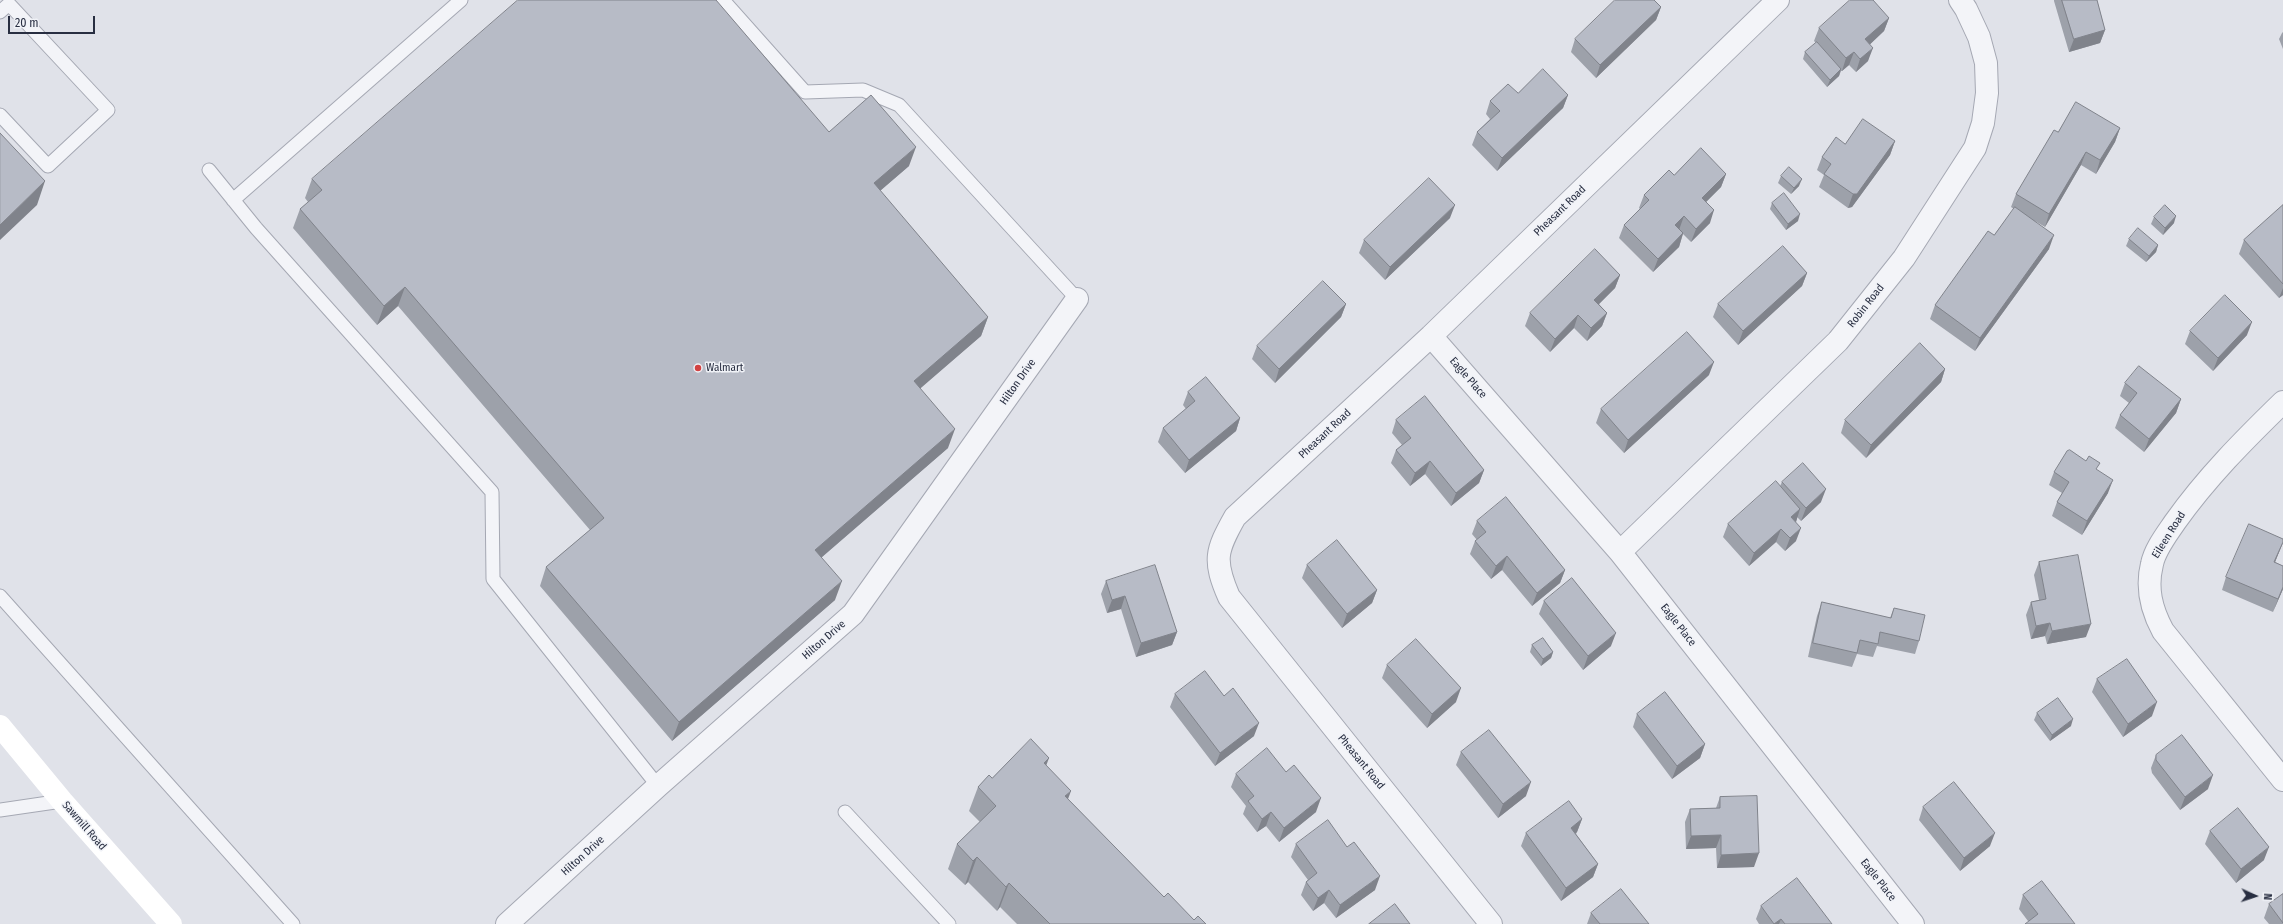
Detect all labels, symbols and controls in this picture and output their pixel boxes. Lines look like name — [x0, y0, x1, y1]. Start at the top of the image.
scale bar — [10, 8, 97, 34]
text: 20 m — [15, 16, 39, 30]
street label: Pheasant Road — [1531, 183, 1589, 239]
street label: Robin Road — [1845, 282, 1887, 330]
street label: Eagle Place — [1447, 355, 1489, 401]
street label: Hilton Drive — [997, 356, 1039, 408]
place label: Walmart — [706, 361, 743, 375]
marker: Walmart — [693, 363, 703, 373]
street label: Pheasant Road — [1296, 406, 1354, 462]
street label: Eileen Road — [2149, 509, 2189, 561]
street label: Eagle Place — [1657, 601, 1699, 649]
street label: Hilton Drive — [800, 618, 848, 662]
street label: Pheasant Road — [1335, 732, 1387, 792]
street label: Sawmill Road — [59, 799, 109, 853]
street label: Hilton Drive — [559, 833, 607, 879]
street label: Eagle Place — [1857, 856, 1899, 904]
north arrow — [2235, 876, 2275, 916]
text: N — [2261, 893, 2274, 900]

